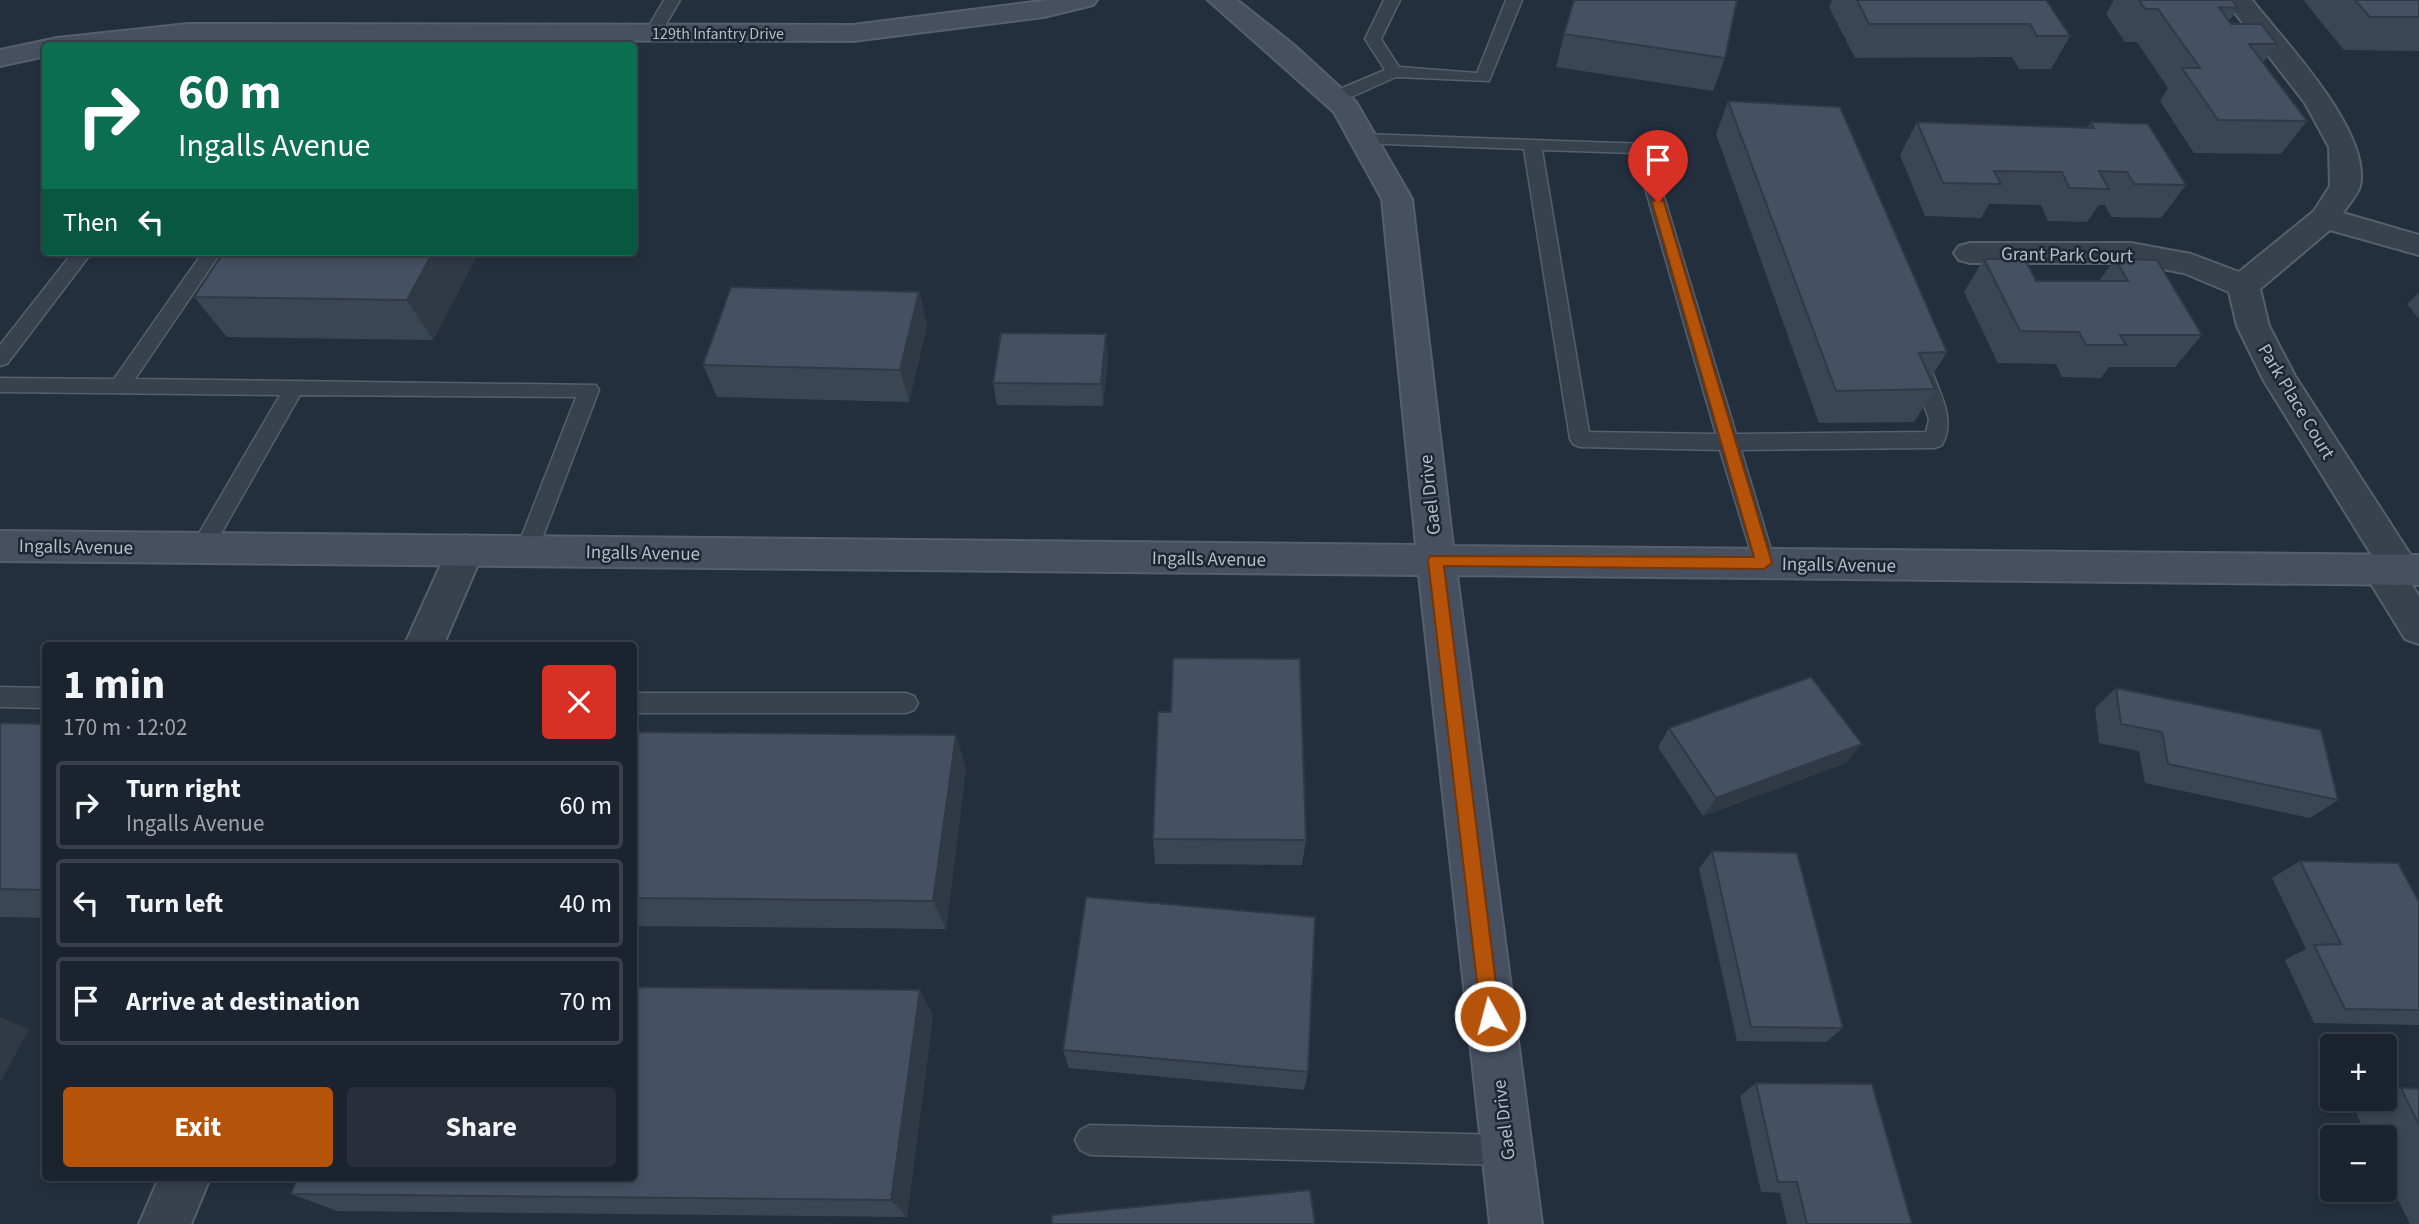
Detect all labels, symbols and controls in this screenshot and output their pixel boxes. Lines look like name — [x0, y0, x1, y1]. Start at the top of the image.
street label: 129th Infantry Drive — [652, 23, 784, 45]
text: 60 m — [178, 58, 282, 128]
icon: right — [63, 70, 154, 161]
text: Ingalls Avenue — [178, 123, 370, 169]
pin — [1628, 130, 1688, 202]
icon: arrive — [1639, 141, 1677, 179]
icon: left — [132, 203, 170, 241]
text: Then — [63, 204, 118, 241]
street label: Grant Park Court — [2001, 241, 2134, 270]
street label: Park Place Court — [2251, 339, 2341, 465]
street label: Gael Drive — [1413, 453, 1448, 536]
street label: Ingalls Avenue — [19, 533, 133, 562]
street label: Ingalls Avenue — [586, 539, 700, 568]
street label: Ingalls Avenue — [1152, 545, 1266, 574]
street label: Ingalls Avenue — [1782, 551, 1896, 580]
text: 1 min — [63, 655, 165, 715]
button: close — [542, 665, 616, 739]
text: 170 m · 12:02 — [63, 711, 187, 744]
text: Turn right — [126, 770, 241, 807]
icon: right — [67, 786, 105, 824]
text: 60 m — [559, 787, 612, 824]
text: Ingalls Avenue — [126, 807, 264, 840]
icon: left — [67, 884, 105, 922]
text: Turn left — [126, 885, 223, 922]
text: 40 m — [559, 885, 612, 922]
position arrow — [1453, 979, 1527, 1053]
icon: arrive — [67, 982, 105, 1020]
text: Arrive at destination — [126, 983, 360, 1020]
text: 70 m — [559, 983, 612, 1020]
map controls — [2320, 1034, 2397, 1202]
button: + — [2320, 1034, 2397, 1111]
street label: Gael Drive — [1486, 1078, 1523, 1161]
button: Exit — [63, 1087, 333, 1167]
button: Share — [347, 1087, 616, 1167]
button: − — [2320, 1125, 2397, 1202]

